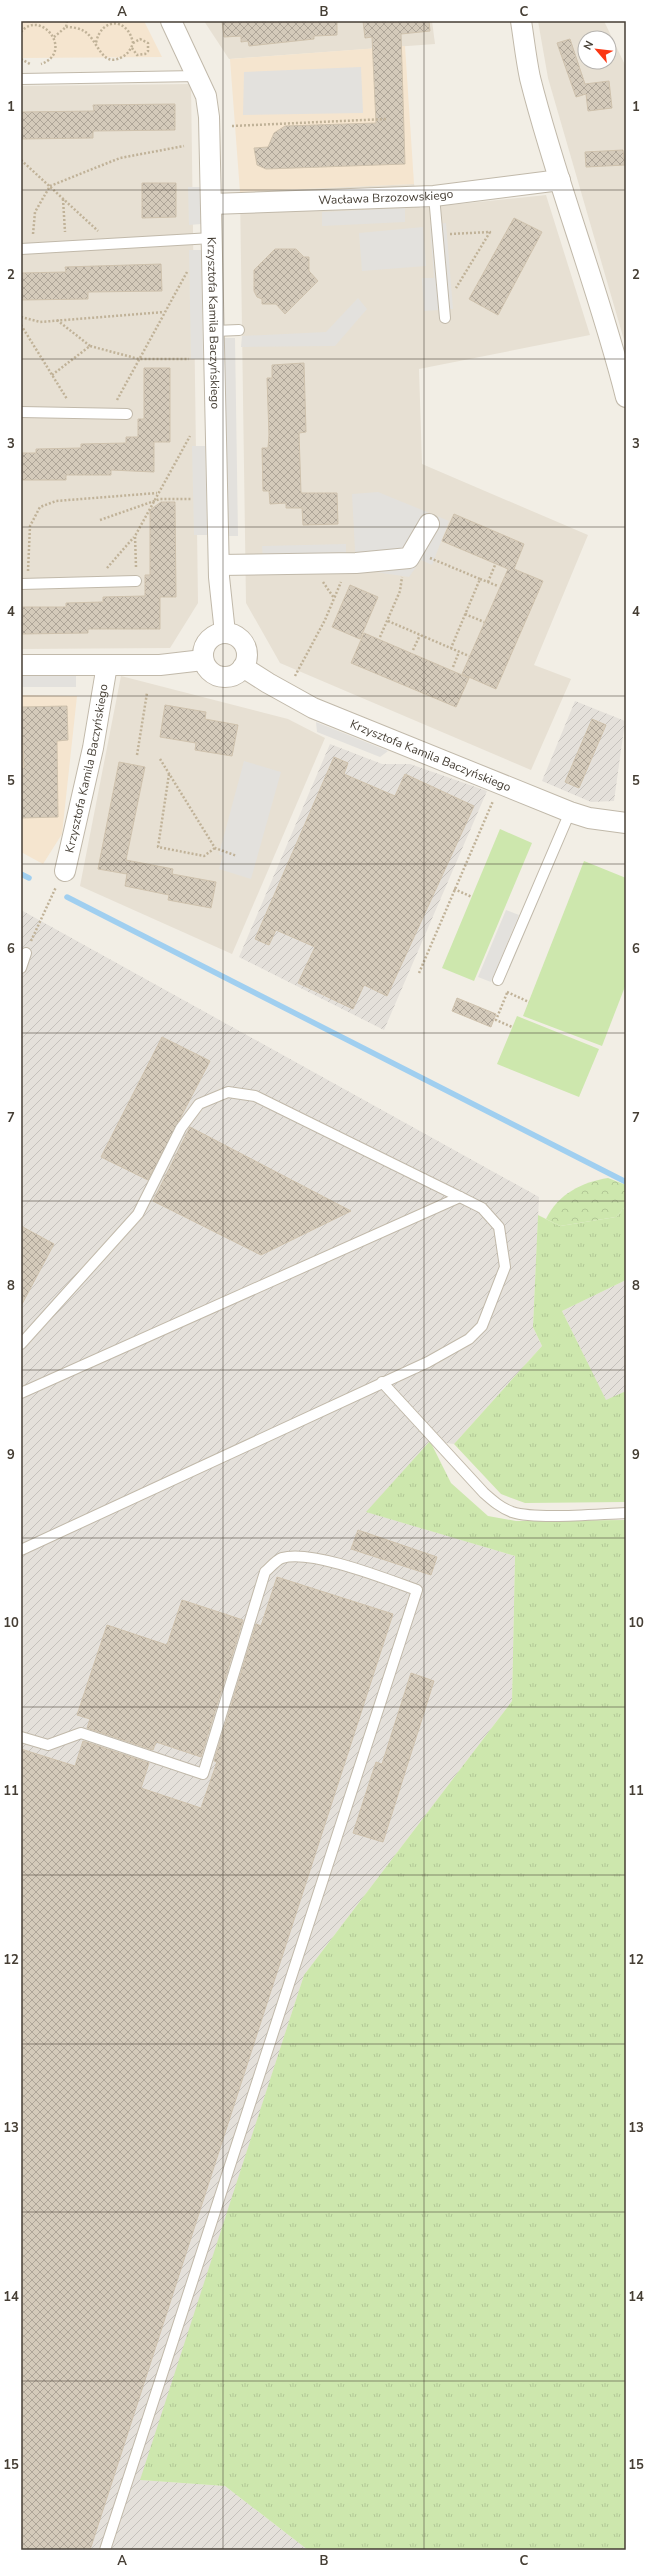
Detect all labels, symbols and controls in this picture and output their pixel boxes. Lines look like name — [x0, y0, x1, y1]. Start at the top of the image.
text: A — [117, 3, 127, 21]
text: B — [320, 3, 329, 21]
text: C — [520, 3, 529, 21]
north arrow — [577, 30, 617, 70]
text: N — [580, 38, 597, 53]
text: 1 — [7, 98, 15, 116]
text: 1 — [632, 98, 640, 116]
street label: Wacława Brzozowskiego — [318, 186, 455, 208]
street label: Krzysztofa Kamila Baczyńskiego — [204, 237, 223, 409]
text: 2 — [7, 266, 15, 284]
text: 2 — [632, 266, 640, 284]
text: 3 — [7, 435, 15, 453]
text: 3 — [632, 435, 640, 453]
text: 4 — [7, 603, 15, 621]
text: 4 — [632, 603, 640, 621]
street label: Krzysztofa Kamila Baczyńskiego — [61, 682, 112, 854]
street label: Krzysztofa Kamila Baczyńskiego — [348, 716, 514, 795]
text: 5 — [7, 772, 15, 790]
text: 5 — [632, 772, 640, 790]
text: 6 — [7, 940, 15, 958]
text: 6 — [632, 940, 640, 958]
text: 7 — [7, 1109, 15, 1127]
text: 7 — [632, 1109, 640, 1127]
text: 8 — [7, 1277, 15, 1295]
text: 8 — [632, 1277, 640, 1295]
text: 9 — [7, 1446, 15, 1464]
text: 9 — [632, 1446, 640, 1464]
text: 10 — [3, 1614, 19, 1632]
text: 10 — [628, 1614, 644, 1632]
text: 11 — [3, 1782, 19, 1800]
text: 11 — [628, 1782, 644, 1800]
text: 12 — [3, 1951, 19, 1969]
text: 12 — [628, 1951, 644, 1969]
text: 13 — [3, 2119, 19, 2137]
text: 13 — [628, 2119, 644, 2137]
text: 14 — [3, 2288, 19, 2306]
text: 14 — [628, 2288, 644, 2306]
text: 15 — [3, 2456, 19, 2474]
text: 15 — [628, 2456, 644, 2474]
text: A — [117, 2552, 127, 2570]
text: B — [320, 2552, 329, 2570]
text: C — [520, 2552, 529, 2570]

